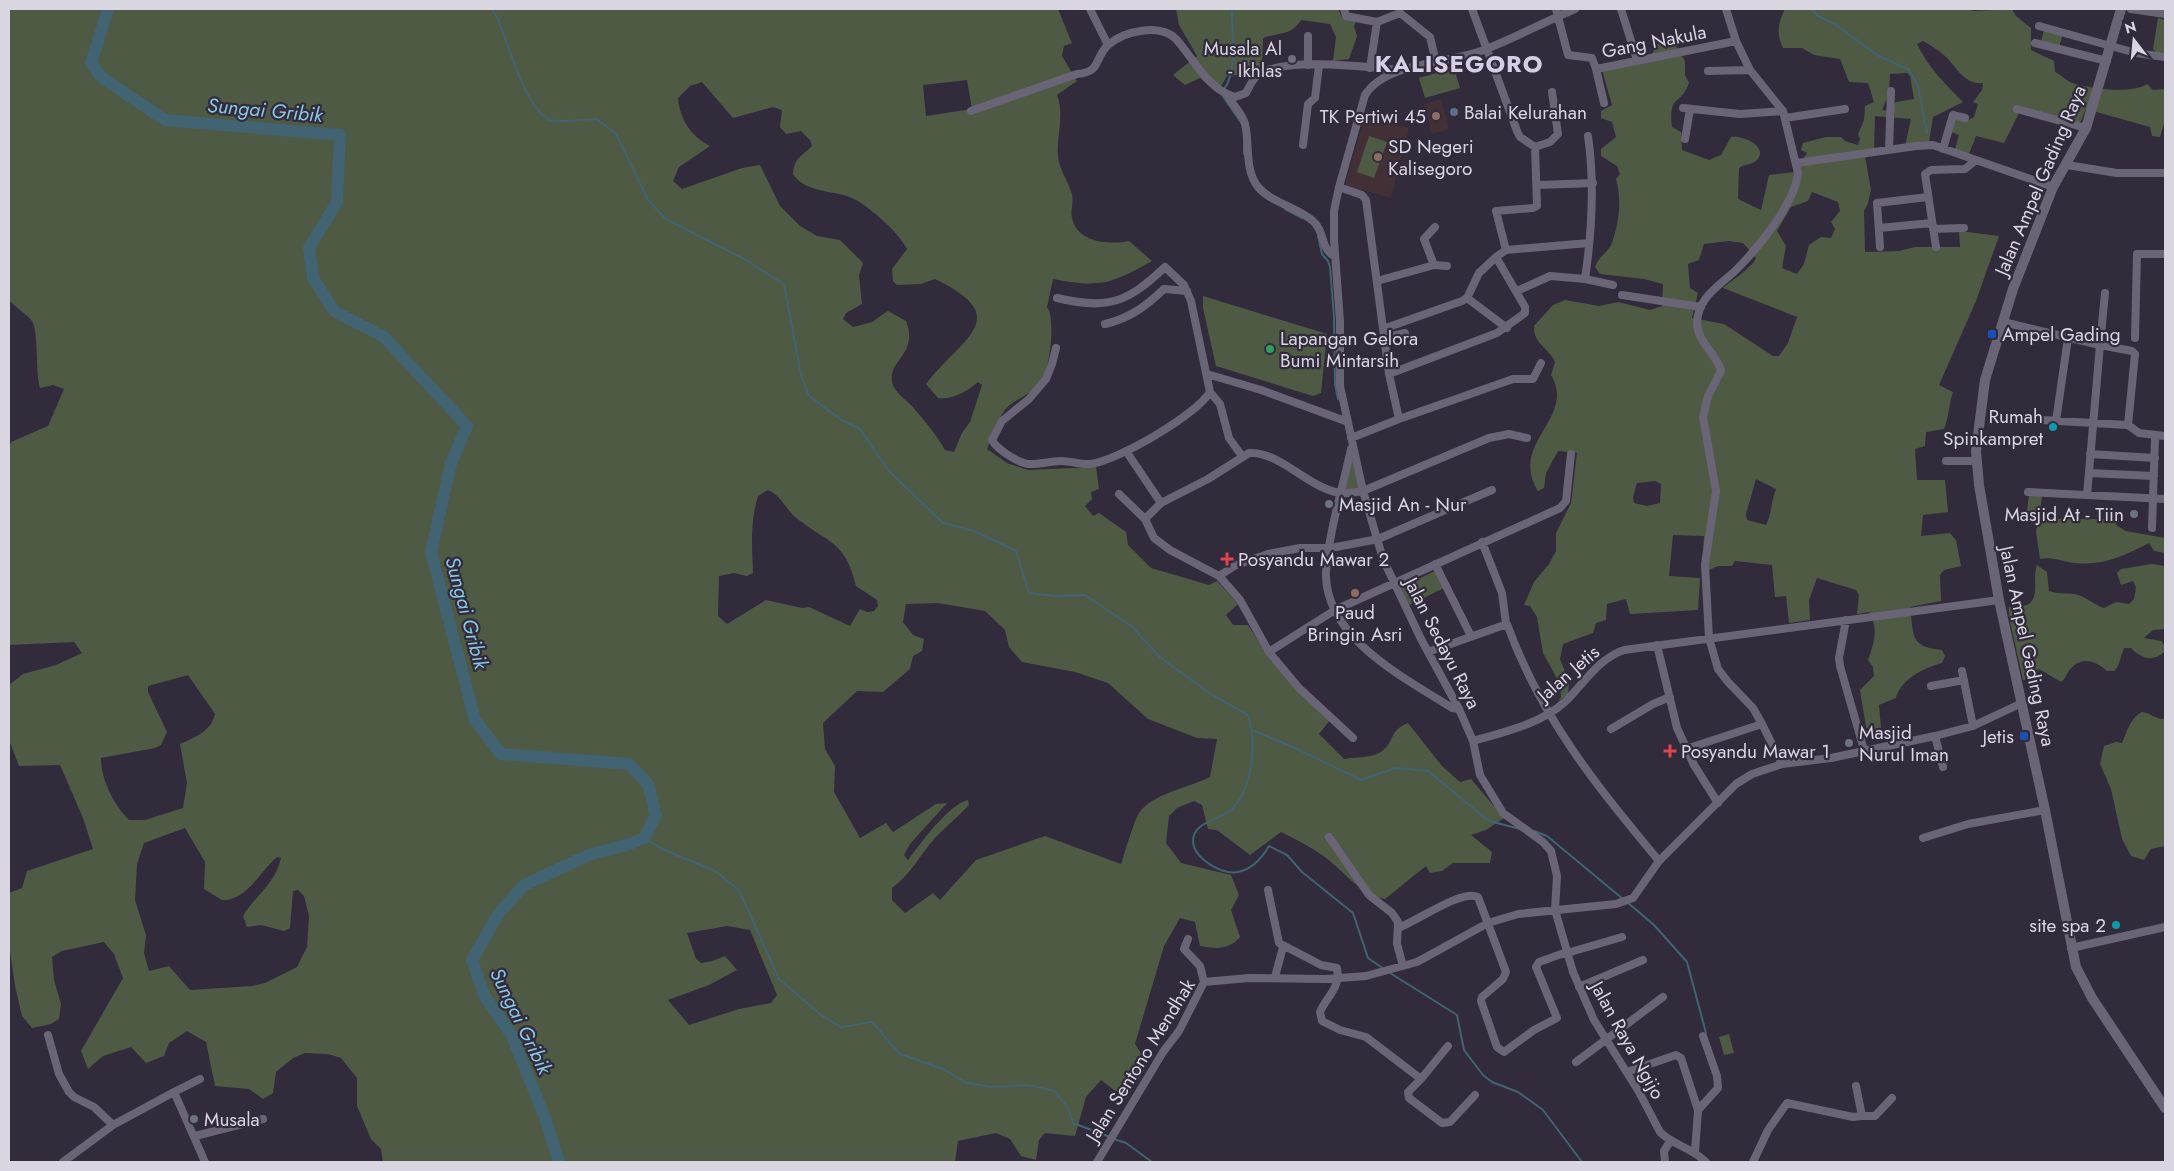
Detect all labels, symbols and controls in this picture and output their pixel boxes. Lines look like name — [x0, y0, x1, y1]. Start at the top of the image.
north arrow — [2109, 15, 2159, 65]
text: N — [2122, 16, 2139, 39]
street label: Gang Nakula — [1600, 18, 1709, 65]
place label: Musala Al - Ikhlas — [1204, 35, 1282, 84]
district label: KALISEGORO — [1375, 46, 1543, 81]
marker: Musala Al - Ikhlas — [1286, 53, 1298, 65]
street label: Jalan Ampel Gading Raya — [1987, 81, 2093, 282]
water label: Sungai Gribik — [206, 91, 325, 130]
place label: Balai Kelurahan — [1464, 99, 1587, 126]
place label: TK Pertiwi 45 — [1320, 103, 1426, 130]
marker: Balai Kelurahan — [1448, 106, 1460, 118]
marker: TK Pertiwi 45 — [1430, 110, 1442, 122]
place label: SD Negeri Kalisegoro — [1388, 133, 1474, 182]
marker: SD Negeri Kalisegoro — [1372, 151, 1384, 163]
place label: Ampel Gading — [2002, 321, 2120, 348]
place label: Lapangan Gelora Bumi Mintarsih — [1280, 325, 1418, 374]
marker: Ampel Gading — [1986, 328, 1998, 340]
marker: Lapangan Gelora Bumi Mintarsih — [1264, 343, 1276, 355]
place label: Rumah Spinkampret — [1943, 403, 2043, 452]
marker: Rumah Spinkampret — [2047, 421, 2059, 433]
place label: Masjid An - Nur — [1339, 491, 1467, 518]
marker: Masjid An - Nur — [1323, 498, 1335, 510]
place label: Masjid At - Tiin — [2004, 501, 2124, 528]
marker: Masjid At - Tiin — [2128, 508, 2140, 520]
street label: Jalan Ampel Gading Raya — [1992, 540, 2062, 749]
place label: Posyandu Mawar 2 — [1238, 546, 1389, 573]
marker: Posyandu Mawar 2 — [1220, 552, 1234, 566]
water label: Sungai Gribik — [438, 554, 496, 674]
street label: Jalan Sedayu Raya — [1396, 570, 1487, 714]
marker: Paud Bringin Asri — [1349, 587, 1361, 599]
place label: Paud Bringin Asri — [1307, 599, 1403, 648]
street label: Jalan Jetis — [1529, 639, 1606, 710]
place label: Masjid Nurul Iman — [1859, 719, 1949, 768]
place label: Jetis — [1979, 723, 2014, 750]
marker: Jetis — [2018, 730, 2030, 742]
marker: Masjid Nurul Iman — [1843, 737, 1855, 749]
place label: Posyandu Mawar 1 — [1681, 738, 1830, 765]
marker: Posyandu Mawar 1 — [1663, 744, 1677, 758]
place label: site spa 2 — [2029, 912, 2106, 939]
marker: site spa 2 — [2110, 919, 2122, 931]
water label: Sungai Gribik — [482, 963, 560, 1081]
street label: Jalan Sentono Mendhak — [1078, 973, 1202, 1149]
street label: Jalan Raya Ngijo — [1582, 974, 1671, 1104]
place label: Musala — [204, 1106, 260, 1133]
marker: Musala — [188, 1113, 200, 1125]

